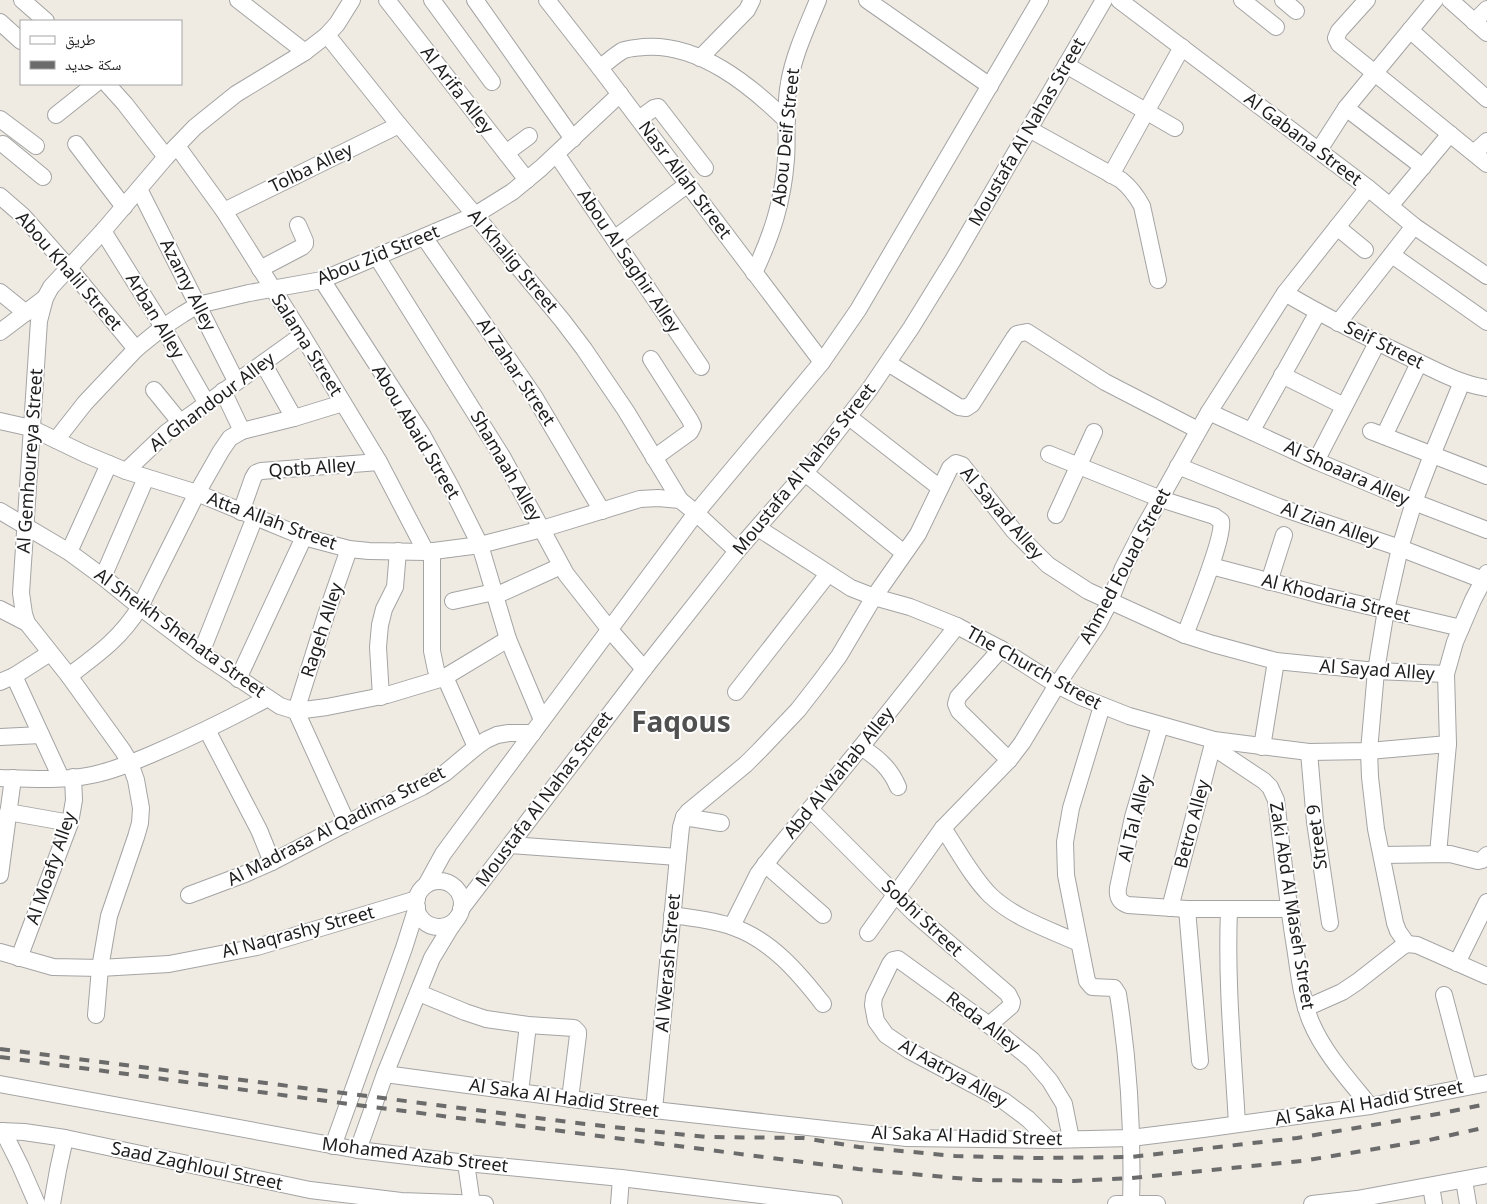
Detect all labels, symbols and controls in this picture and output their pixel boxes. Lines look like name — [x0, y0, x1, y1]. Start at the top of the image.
legend — [20, 20, 182, 85]
text: طريق — [65, 29, 96, 50]
street label: Moustafa Al Nahas Street — [962, 32, 1090, 230]
street label: Al Arifa Alley — [416, 41, 500, 139]
text: سكة حديد — [65, 54, 121, 74]
street label: Abou Deif Street — [766, 66, 804, 207]
street label: Al Gabana Street — [1240, 86, 1368, 191]
street label: Nasr Allah Street — [634, 116, 738, 244]
street label: Tolba Alley — [265, 136, 357, 198]
street label: Abou Al Saghir Alley — [573, 184, 687, 338]
street label: Al Khalig Street — [463, 203, 565, 318]
street label: Abou Khalil Street — [11, 206, 129, 335]
street label: Abou Zid Street — [313, 218, 443, 290]
street label: Azamy Alley — [155, 234, 223, 336]
street label: Arban Alley — [121, 268, 191, 363]
street label: Salama Street — [267, 289, 349, 401]
street label: Al Zahar Street — [472, 313, 562, 430]
street label: Seif Street — [1341, 315, 1429, 374]
street label: Al Ghandour Alley — [144, 346, 280, 456]
street label: Abou Abaid Street — [367, 360, 467, 503]
street label: Al Gemhoureya Street — [11, 367, 47, 554]
street label: Moustafa Al Nahas Street — [727, 377, 880, 559]
street label: Shamaah Alley — [466, 406, 549, 526]
street label: Al Shoaara Alley — [1281, 434, 1414, 511]
street label: Qotb Alley — [268, 452, 357, 482]
street label: Al Sayad Alley — [956, 461, 1050, 564]
street label: Ahmed Fouad Street — [1073, 483, 1176, 647]
street label: Atta Allah Street — [204, 485, 341, 555]
street label: Al Zian Alley — [1278, 495, 1383, 551]
street label: Al Sheikh Shehata Street — [90, 562, 271, 703]
street label: Al Khodaria Street — [1259, 567, 1413, 627]
street label: Rageh Alley — [294, 579, 348, 680]
street label: The Church Street — [962, 620, 1107, 715]
street label: Al Sayad Alley — [1319, 653, 1436, 685]
street label: Abd Al Wahab Alley — [778, 701, 899, 843]
district label: Faqous — [631, 702, 731, 740]
street label: Moustafa Al Nahas Street — [469, 705, 617, 891]
street label: Al Madrasa Al Qadima Street — [223, 759, 449, 891]
street label: Al Tal Alley — [1112, 771, 1157, 864]
street label: Betro Alley — [1168, 776, 1215, 871]
street label: Zaki Abd Al Maseh Street — [1265, 800, 1321, 1012]
street label: Street 9 — [1300, 803, 1332, 871]
street label: Al Moafy Alley — [20, 807, 81, 927]
street label: Sobhi Street — [877, 874, 969, 961]
street label: Al Werash Street — [649, 892, 685, 1033]
street label: Al Naqrashy Street — [219, 899, 377, 963]
street label: Reda Alley — [942, 985, 1026, 1057]
street label: Al Aatrya Alley — [895, 1033, 1013, 1112]
street label: Al Saka Al Hadid Street — [468, 1072, 661, 1122]
street label: Al Saka Al Hadid Street — [1273, 1074, 1466, 1130]
street label: Al Saka Al Hadid Street — [871, 1120, 1063, 1150]
street label: Mohamed Azab Street — [321, 1131, 510, 1177]
street label: Saad Zaghloul Street — [109, 1135, 286, 1195]

